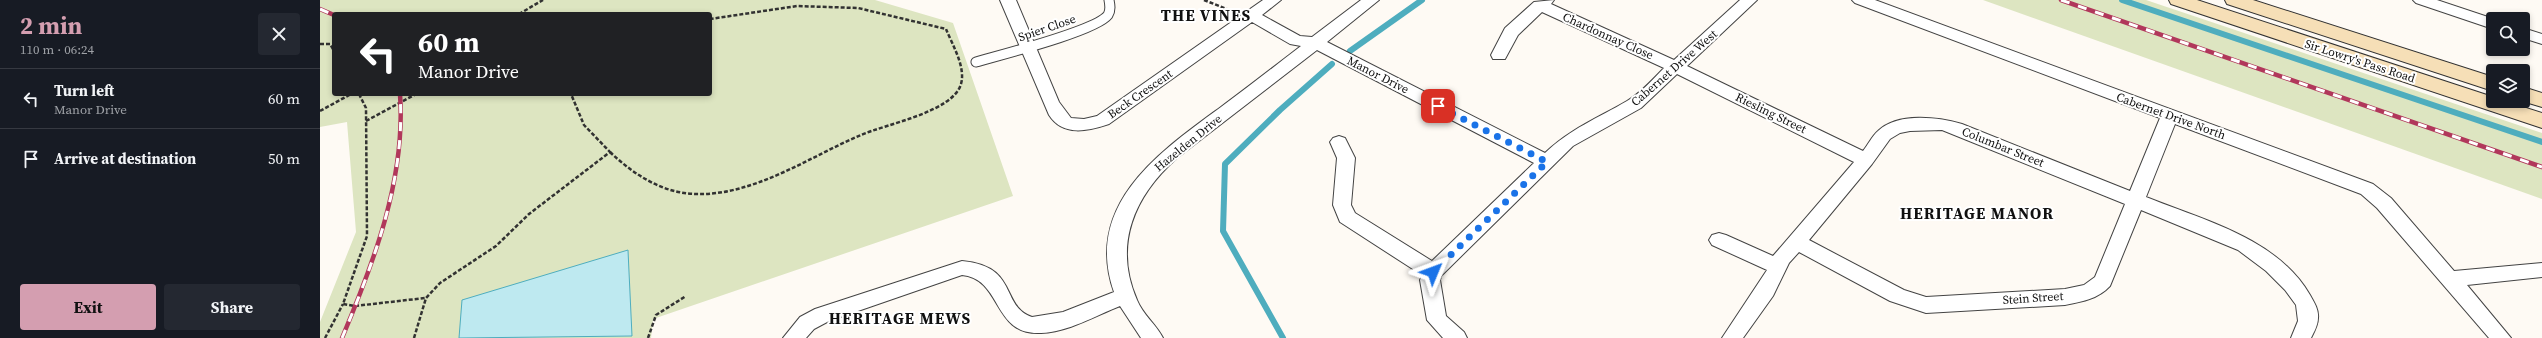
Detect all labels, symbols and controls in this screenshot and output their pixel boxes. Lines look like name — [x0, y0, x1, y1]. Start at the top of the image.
district label: THE VINES — [1161, 4, 1251, 26]
text: 2 min — [20, 9, 82, 42]
street label: Chardonnay Close — [1560, 9, 1656, 63]
street label: Spier Close — [1016, 11, 1078, 45]
map controls — [2486, 12, 2530, 108]
button: search — [2486, 12, 2530, 56]
button: close — [258, 13, 300, 55]
text: 60 m — [418, 23, 480, 61]
street label: Cabernet Drive West — [1628, 26, 1721, 110]
icon: left — [352, 28, 404, 80]
street label: Sir Lowry's Pass Road — [2303, 36, 2417, 86]
text: 110 m · 06:24 — [20, 41, 94, 58]
street label: Manor Drive — [1344, 53, 1412, 97]
text: Manor Drive — [418, 59, 519, 84]
button: layers — [2486, 64, 2530, 108]
street label: Beck Crescent — [1104, 66, 1176, 122]
text: Turn left — [54, 80, 114, 101]
icon: left — [20, 88, 42, 110]
text: 60 m — [268, 88, 300, 109]
pin — [1421, 89, 1455, 123]
street label: Riesling Street — [1733, 89, 1809, 137]
street label: Cabernet Drive North — [2114, 89, 2228, 143]
icon: arrive — [1427, 95, 1449, 117]
text: Manor Drive — [54, 101, 127, 118]
street label: Hazelden Drive — [1151, 111, 1225, 175]
street label: Columbar Street — [1960, 123, 2046, 171]
icon: arrive — [20, 148, 42, 170]
text: Arrive at destination — [54, 148, 196, 169]
text: 50 m — [268, 148, 300, 169]
district label: HERITAGE MANOR — [1900, 202, 2054, 224]
position arrow — [1412, 251, 1454, 293]
button: Exit — [20, 284, 156, 330]
button: Share — [164, 284, 300, 330]
street label: Stein Street — [2002, 288, 2064, 308]
district label: HERITAGE MEWS — [829, 307, 971, 329]

